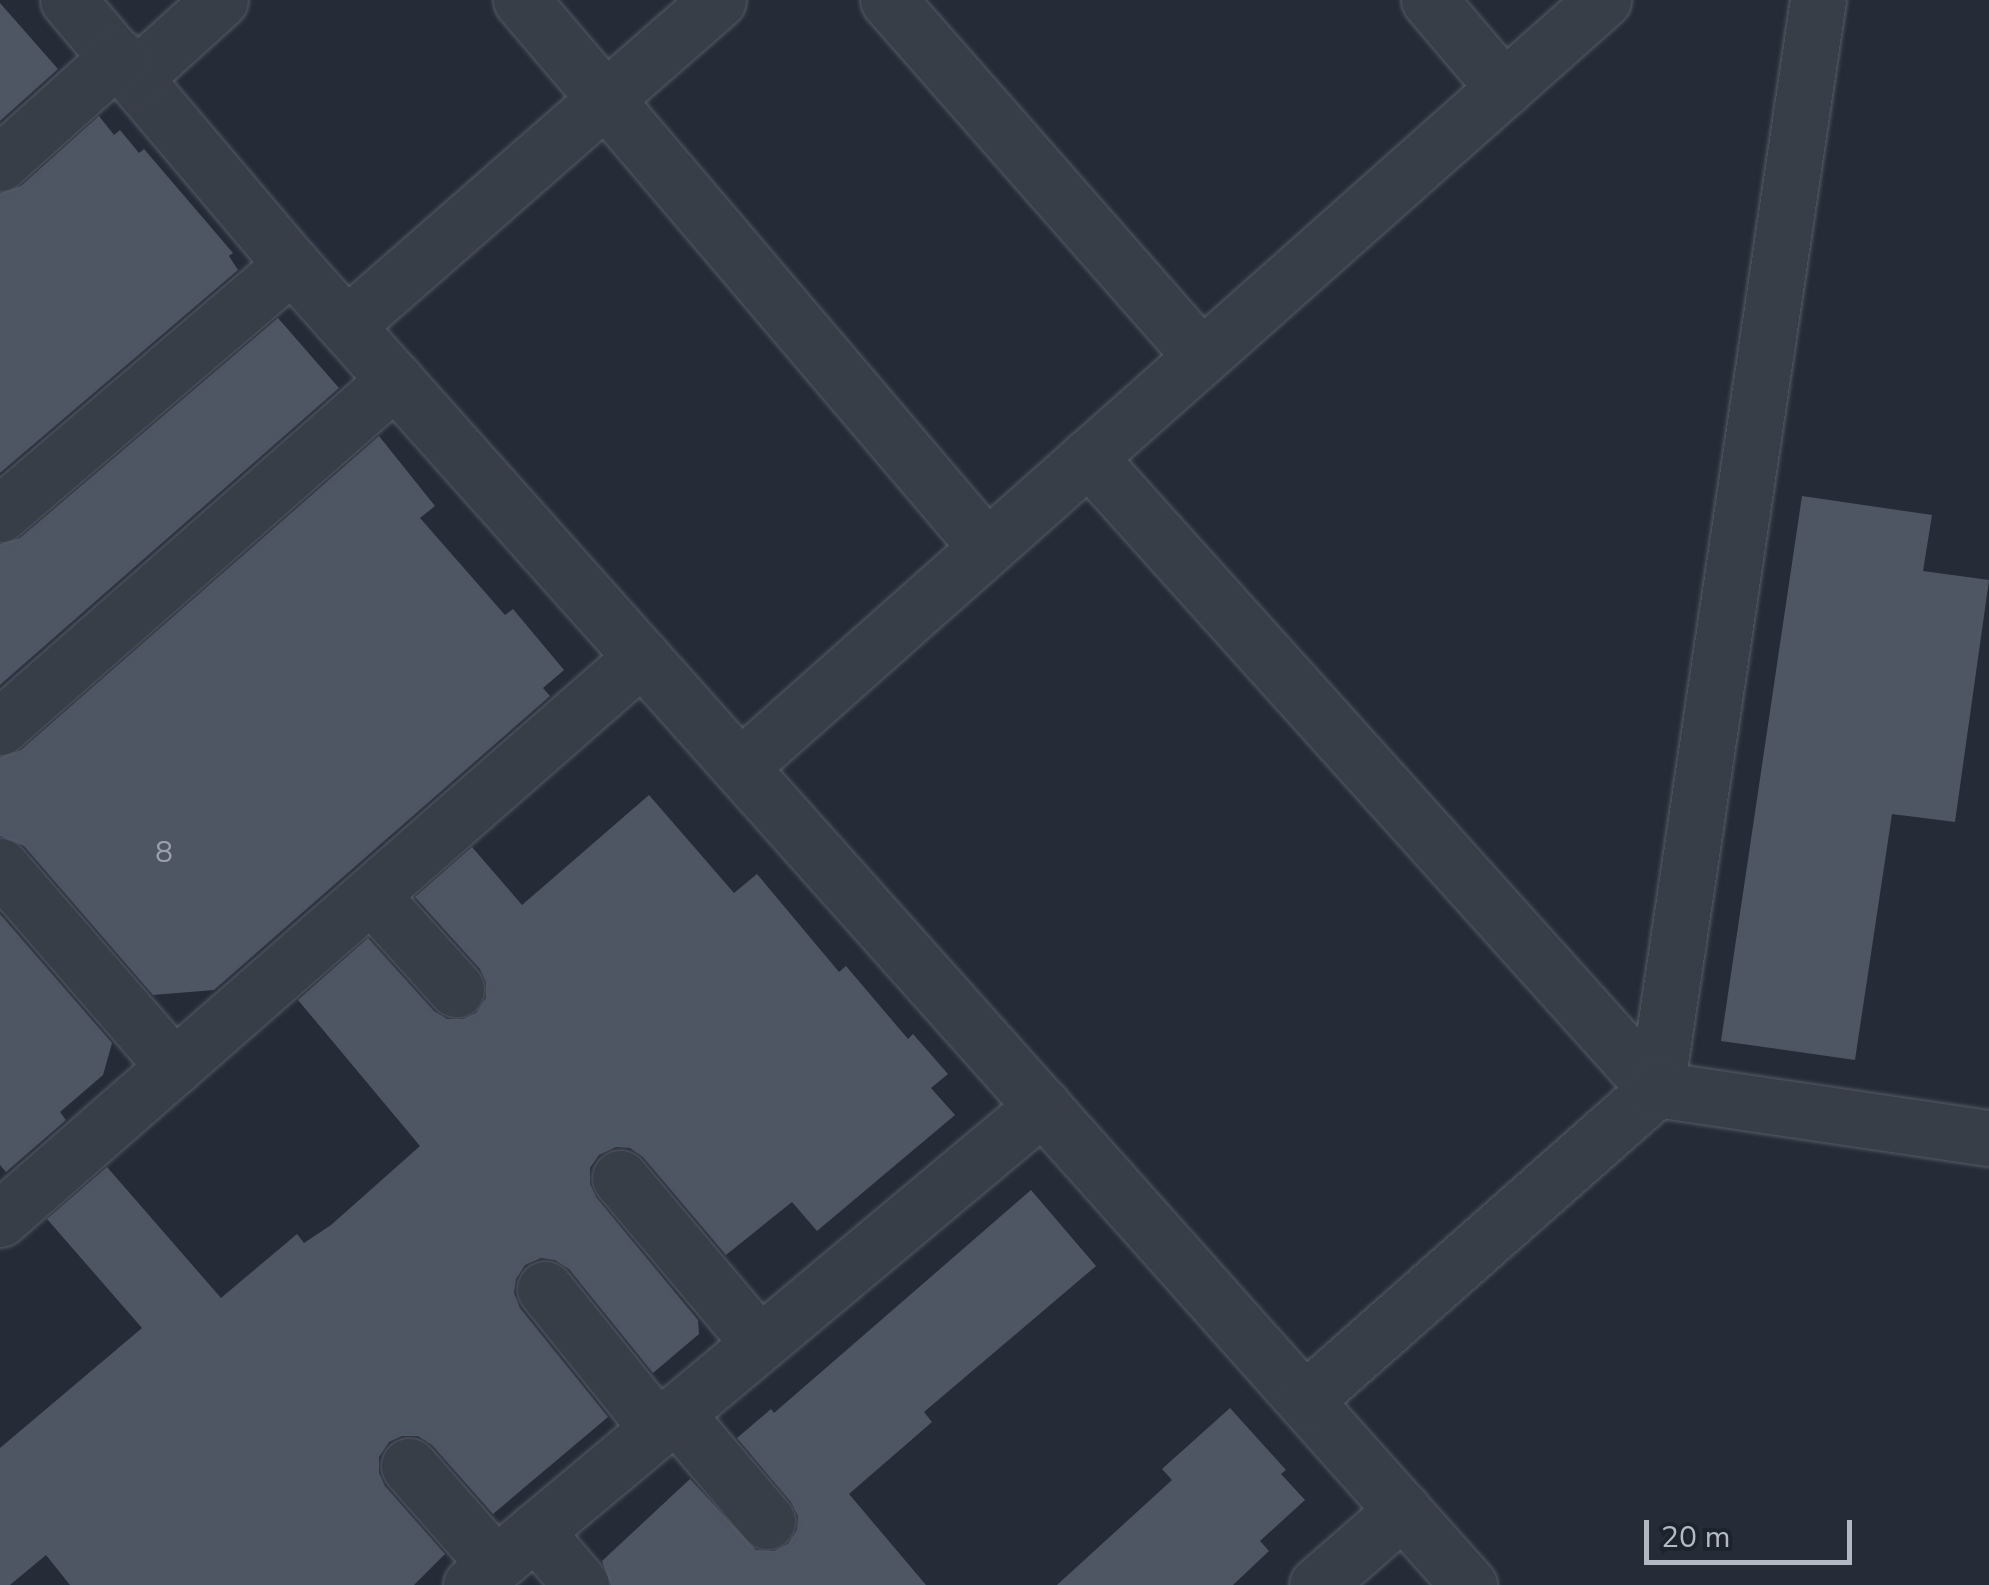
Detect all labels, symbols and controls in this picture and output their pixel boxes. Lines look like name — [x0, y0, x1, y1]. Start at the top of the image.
house number: 8 — [155, 835, 173, 871]
scale bar — [1649, 1500, 1856, 1562]
text: 20 m — [1661, 1517, 1730, 1558]

